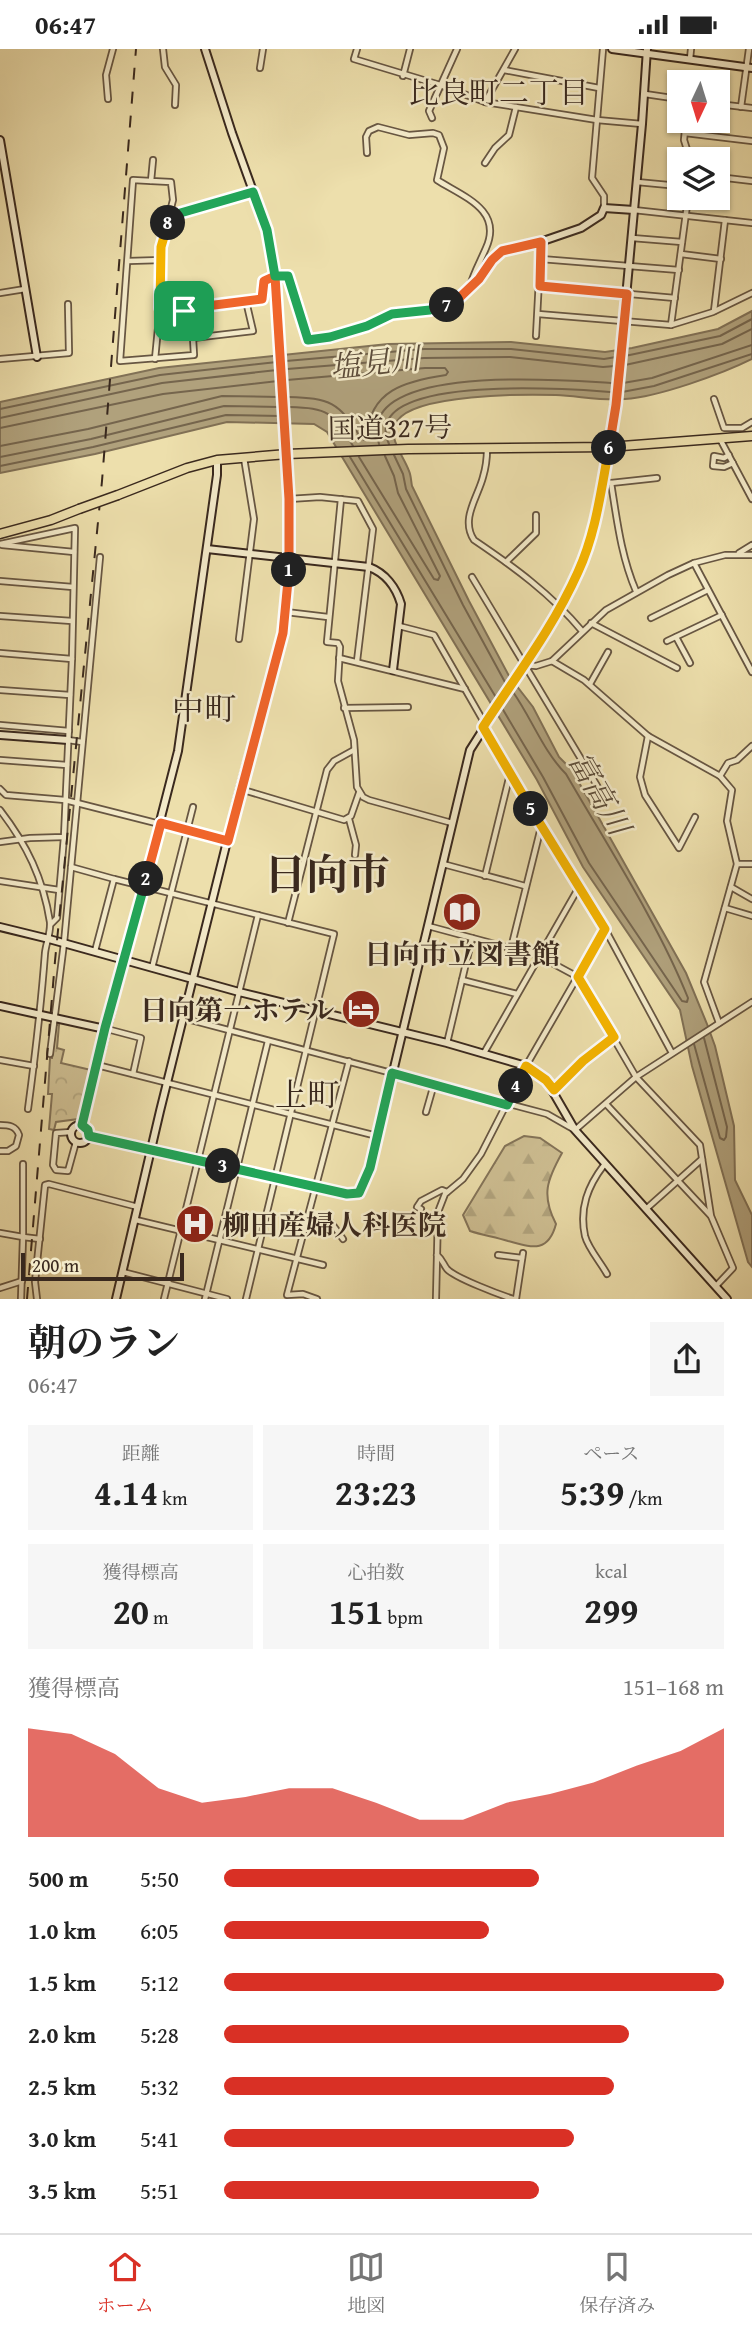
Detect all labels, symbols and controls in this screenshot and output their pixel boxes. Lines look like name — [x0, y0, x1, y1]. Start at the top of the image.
text: 06:47 — [35, 5, 96, 44]
district label: 比良町二丁目 — [409, 70, 589, 114]
north arrow — [667, 70, 730, 133]
map controls — [667, 70, 730, 210]
button: layers — [667, 147, 730, 210]
pin: 8 — [150, 205, 186, 241]
text: 8 — [163, 208, 172, 236]
pin — [154, 281, 214, 341]
pin: 7 — [430, 287, 464, 323]
text: 7 — [442, 290, 451, 318]
icon: arrive — [165, 292, 203, 330]
water label: 塩見川 — [328, 335, 425, 389]
street label: 国道327号 — [327, 405, 453, 449]
pin: 6 — [592, 431, 626, 465]
text: 6 — [604, 433, 613, 461]
pin: 1 — [272, 553, 306, 587]
text: 1 — [284, 555, 293, 583]
district label: 中町 — [172, 685, 236, 732]
water label: 富高川 — [558, 743, 643, 846]
pin: 5 — [514, 791, 548, 827]
text: 5 — [526, 794, 535, 822]
district label: 日向市 — [264, 843, 390, 904]
pin: 2 — [128, 861, 164, 897]
text: 2 — [141, 864, 150, 892]
library icon: 日向市立図書館 — [441, 891, 483, 933]
place label: 日向市立図書館 — [364, 933, 560, 974]
hotel icon: 日向第一ホテル — [340, 988, 382, 1030]
place label: 日向第一ホテル — [139, 989, 334, 1030]
pin: 4 — [498, 1069, 534, 1103]
district label: 上町 — [275, 1071, 339, 1118]
text: 4 — [511, 1071, 520, 1099]
pin: 3 — [206, 1149, 241, 1183]
text: 3 — [218, 1151, 227, 1179]
hospital icon: 柳田産婦人科医院 — [174, 1203, 216, 1245]
place label: 柳田産婦人科医院 — [222, 1204, 446, 1245]
scale bar — [21, 1249, 184, 1281]
text: 200 m — [32, 1251, 79, 1279]
text: 朝のラン — [28, 1314, 180, 1370]
button: share — [650, 1322, 724, 1396]
text: 06:47 — [28, 1368, 78, 1401]
text: 距離 — [122, 1439, 160, 1467]
text: 時間 — [357, 1439, 395, 1467]
text: ペース — [583, 1439, 639, 1467]
text: 4.14 — [94, 1467, 158, 1518]
text: 23:23 — [335, 1467, 417, 1518]
text: 5:39 — [560, 1467, 624, 1518]
text: km — [158, 1484, 187, 1512]
text: /km — [624, 1484, 663, 1512]
text: kcal — [595, 1557, 628, 1585]
text: 獲得標高 — [103, 1558, 179, 1586]
text: 心拍数 — [347, 1558, 405, 1586]
text: 299 — [584, 1585, 639, 1636]
text: 20 — [113, 1586, 149, 1637]
text: 151 — [329, 1586, 383, 1637]
text: m — [149, 1603, 169, 1631]
text: bpm — [383, 1603, 423, 1631]
text: 151–168 m — [623, 1670, 724, 1703]
text: 獲得標高 — [28, 1671, 120, 1704]
text: 500 m — [28, 1862, 89, 1895]
text: 5:50 — [140, 1862, 179, 1895]
text: 1.0 km — [28, 1914, 96, 1947]
text: 6:05 — [140, 1914, 179, 1947]
text: 1.5 km — [28, 1966, 96, 1999]
text: 5:12 — [140, 1966, 179, 1999]
text: 2.0 km — [28, 2018, 96, 2051]
text: 5:28 — [140, 2018, 179, 2051]
text: 2.5 km — [28, 2070, 96, 2103]
text: 5:32 — [140, 2070, 179, 2103]
text: 3.0 km — [28, 2122, 96, 2155]
text: 5:41 — [140, 2122, 179, 2155]
text: 3.5 km — [28, 2174, 96, 2207]
text: 5:51 — [140, 2174, 179, 2207]
tab: ホーム — [97, 2248, 154, 2319]
tab: 地図 — [347, 2248, 385, 2319]
tab: 保存済み — [579, 2248, 655, 2319]

